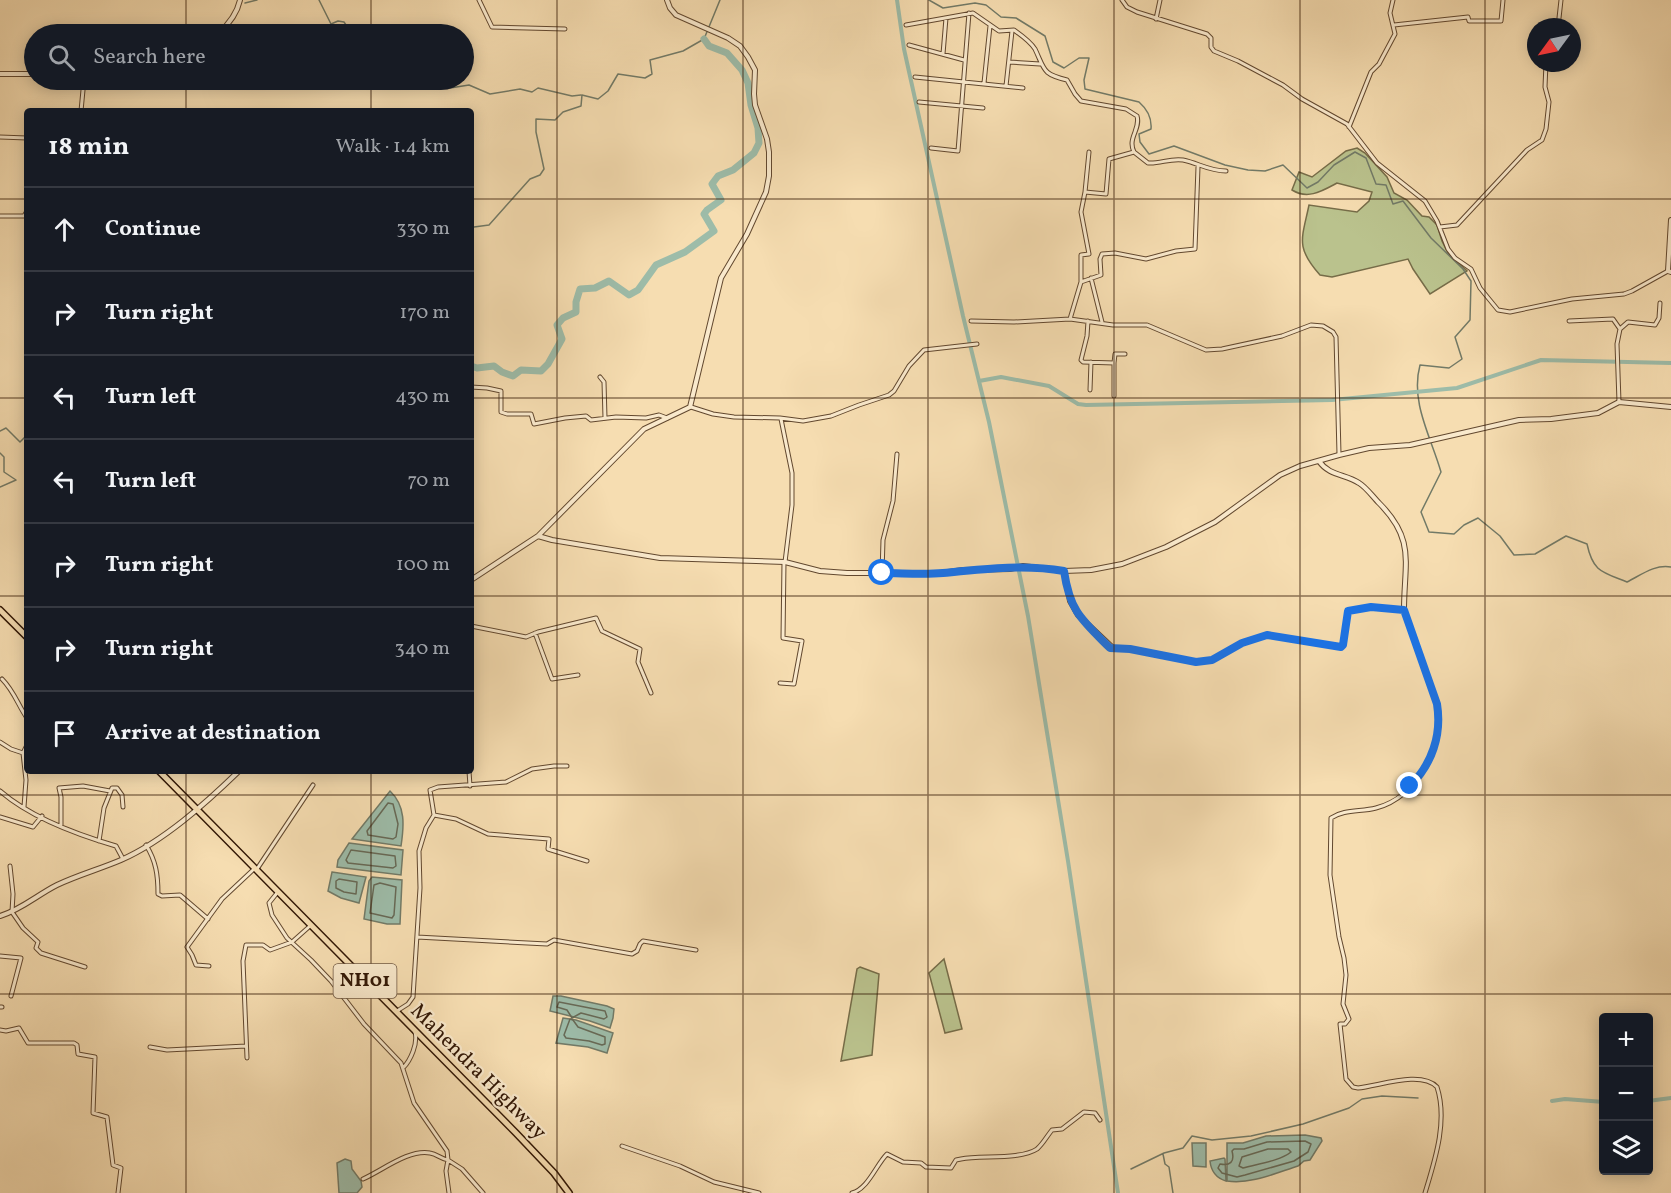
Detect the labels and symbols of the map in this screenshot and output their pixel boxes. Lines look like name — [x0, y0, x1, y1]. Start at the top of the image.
north arrow — [1527, 18, 1581, 72]
route start — [868, 559, 894, 585]
route end — [1396, 772, 1422, 798]
road number: NH01 — [334, 964, 397, 998]
street label: Mahendra Highway — [403, 997, 553, 1147]

